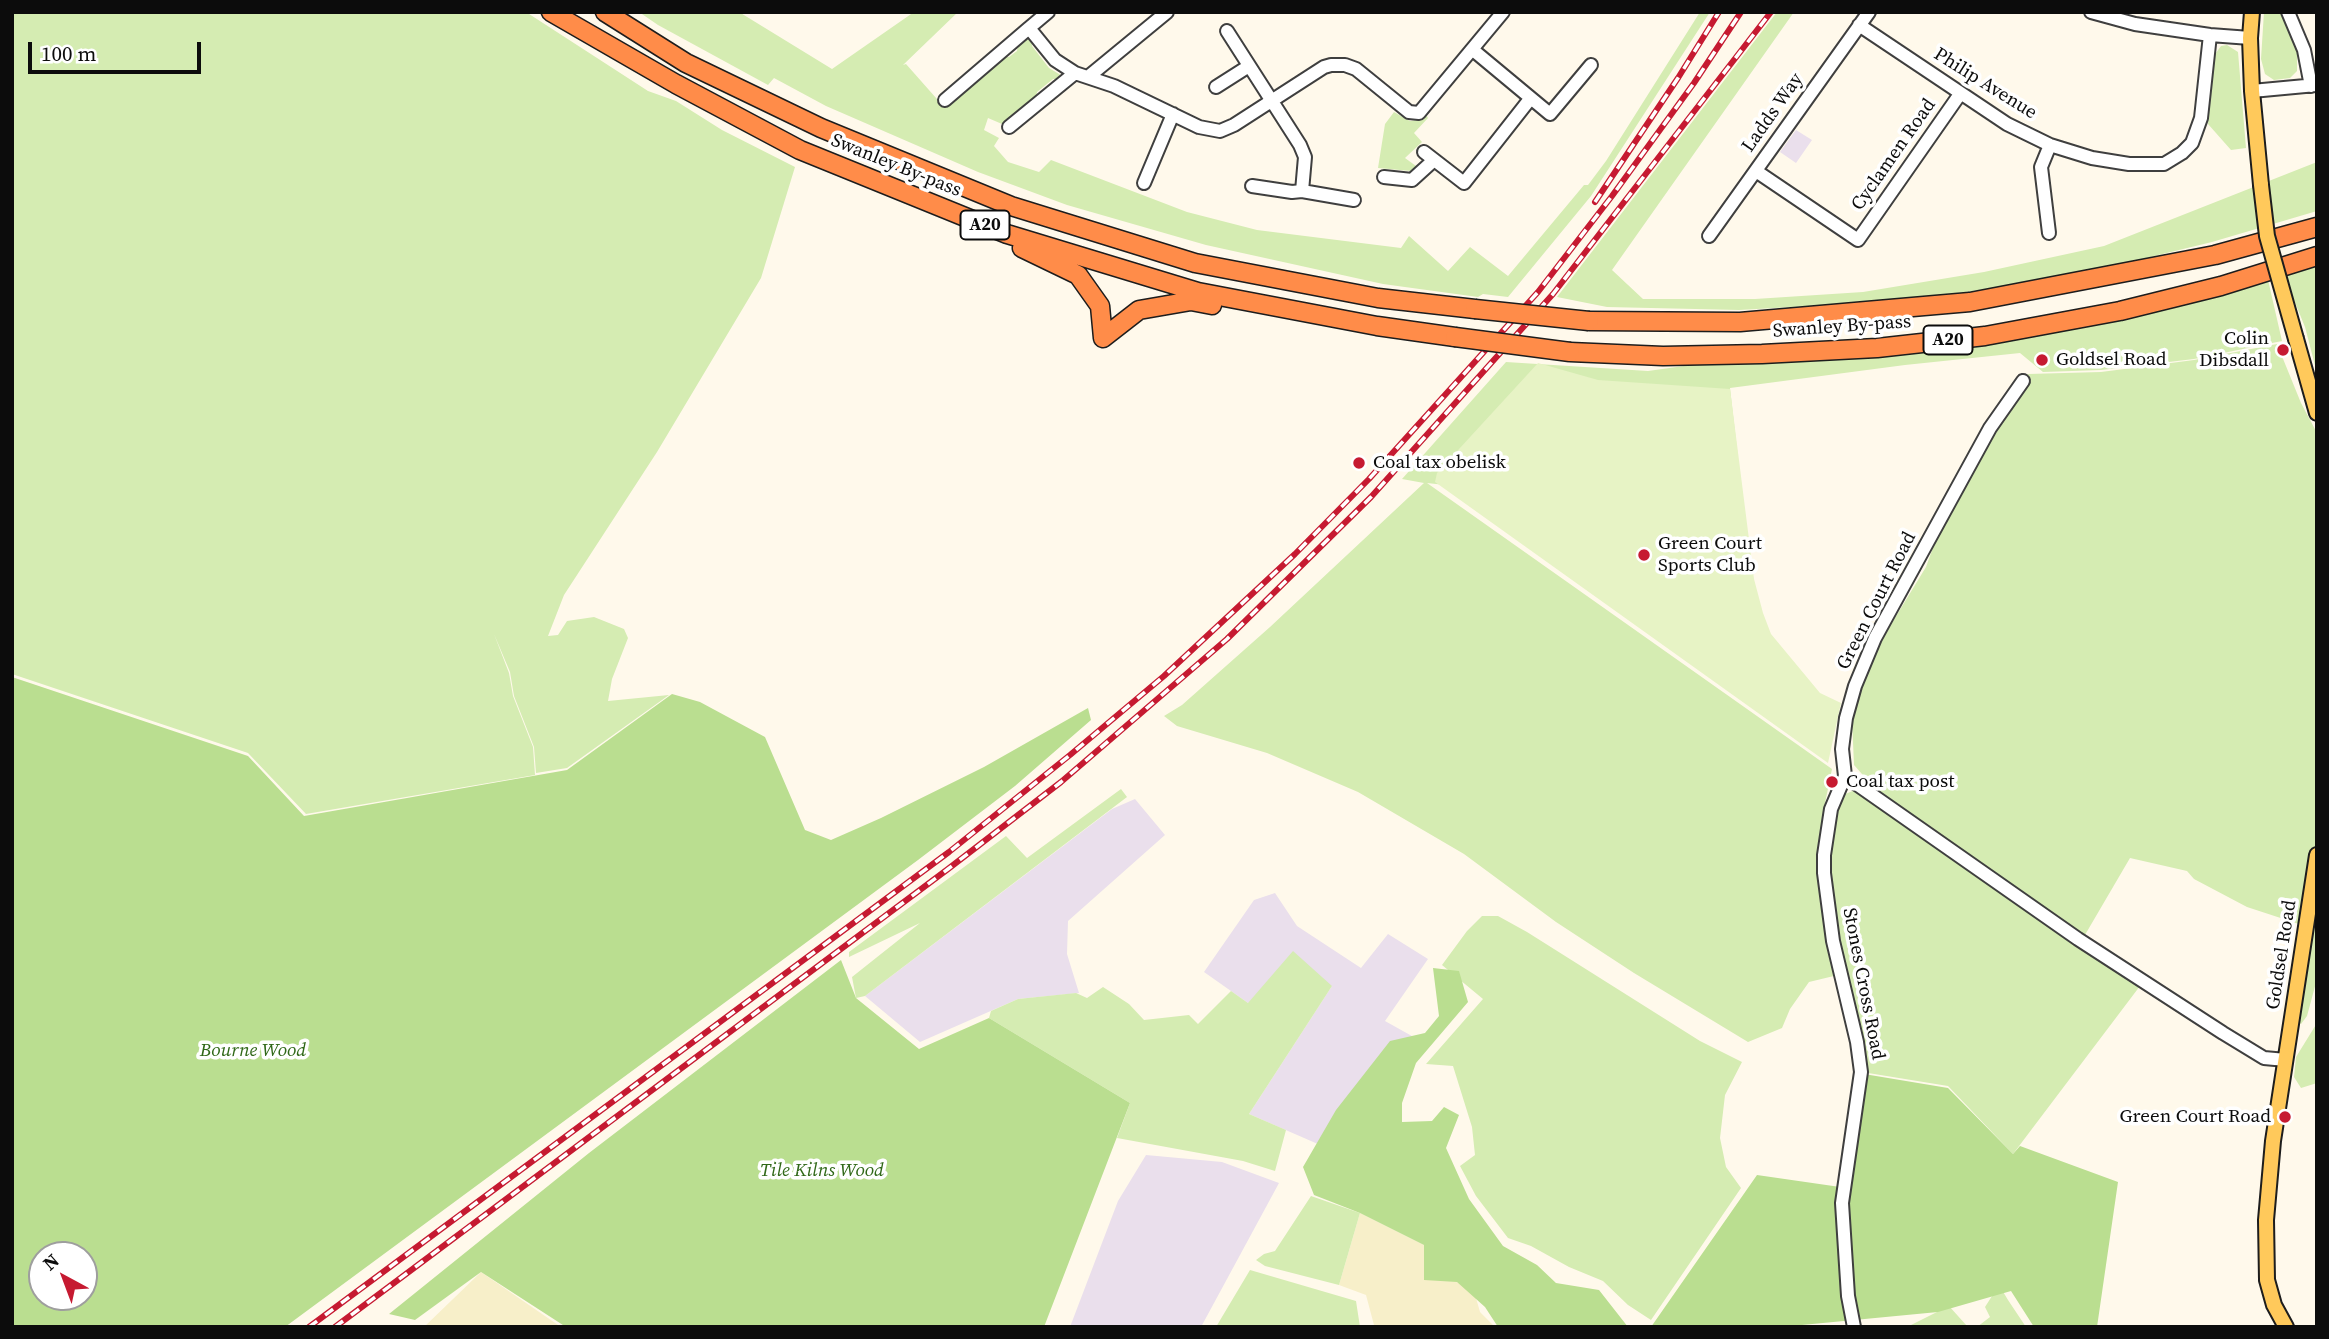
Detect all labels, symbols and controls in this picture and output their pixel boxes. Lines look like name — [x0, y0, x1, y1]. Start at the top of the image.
scale bar — [32, 28, 205, 72]
text: 100 m — [41, 39, 96, 68]
street label: Philip Avenue — [1929, 43, 2041, 125]
street label: Ladds Way — [1737, 69, 1809, 157]
street label: Cyclamen Road — [1847, 95, 1941, 215]
street label: Swanley By-pass — [828, 130, 964, 202]
road number: A20 — [960, 210, 1010, 240]
street label: Swanley By-pass — [1772, 311, 1912, 343]
road number: A20 — [1924, 326, 1972, 354]
place label: Colin Dibsdall — [2199, 328, 2269, 372]
marker: Colin Dibsdall — [2275, 342, 2291, 358]
place label: Goldsel Road — [2056, 349, 2167, 371]
marker: Goldsel Road — [2034, 352, 2050, 368]
place label: Coal tax obelisk — [1373, 452, 1506, 474]
marker: Coal tax obelisk — [1351, 455, 1367, 471]
street label: Green Court Road — [1832, 528, 1922, 674]
place label: Green Court Sports Club — [1658, 533, 1762, 577]
marker: Green Court Sports Club — [1636, 547, 1652, 563]
place label: Coal tax post — [1846, 771, 1954, 793]
marker: Coal tax post — [1824, 774, 1840, 790]
street label: Goldsel Road — [2262, 899, 2302, 1011]
street label: Stones Cross Road — [1837, 906, 1889, 1062]
park label: Bourne Wood — [200, 1040, 306, 1062]
place label: Green Court Road — [2120, 1106, 2271, 1128]
marker: Green Court Road — [2277, 1109, 2293, 1125]
park label: Tile Kilns Wood — [760, 1160, 884, 1182]
north arrow — [28, 1241, 98, 1311]
text: N — [37, 1247, 64, 1276]

